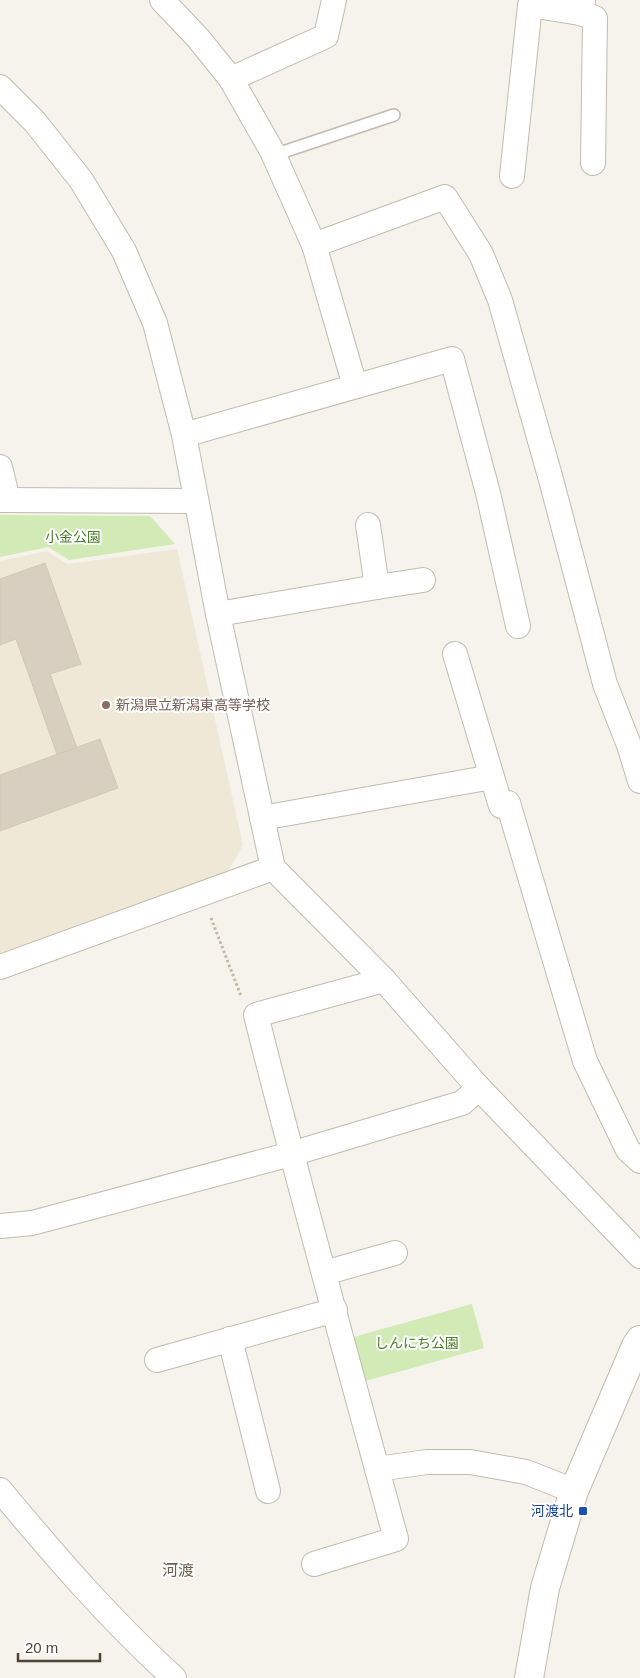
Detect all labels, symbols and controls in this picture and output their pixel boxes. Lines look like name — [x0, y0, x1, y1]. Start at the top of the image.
park label: 小金公園 — [45, 529, 101, 545]
place label: 新潟県立新潟東高等学校 — [116, 697, 270, 713]
marker: 新潟県立新潟東高等学校 — [100, 699, 112, 711]
park label: しんにち公園 — [375, 1335, 459, 1351]
place label: 河渡北 — [531, 1503, 573, 1519]
marker: 河渡北 — [577, 1505, 589, 1517]
district label: 河渡 — [162, 1562, 194, 1579]
scale bar — [18, 1630, 100, 1662]
text: 20 m — [25, 1639, 58, 1656]

